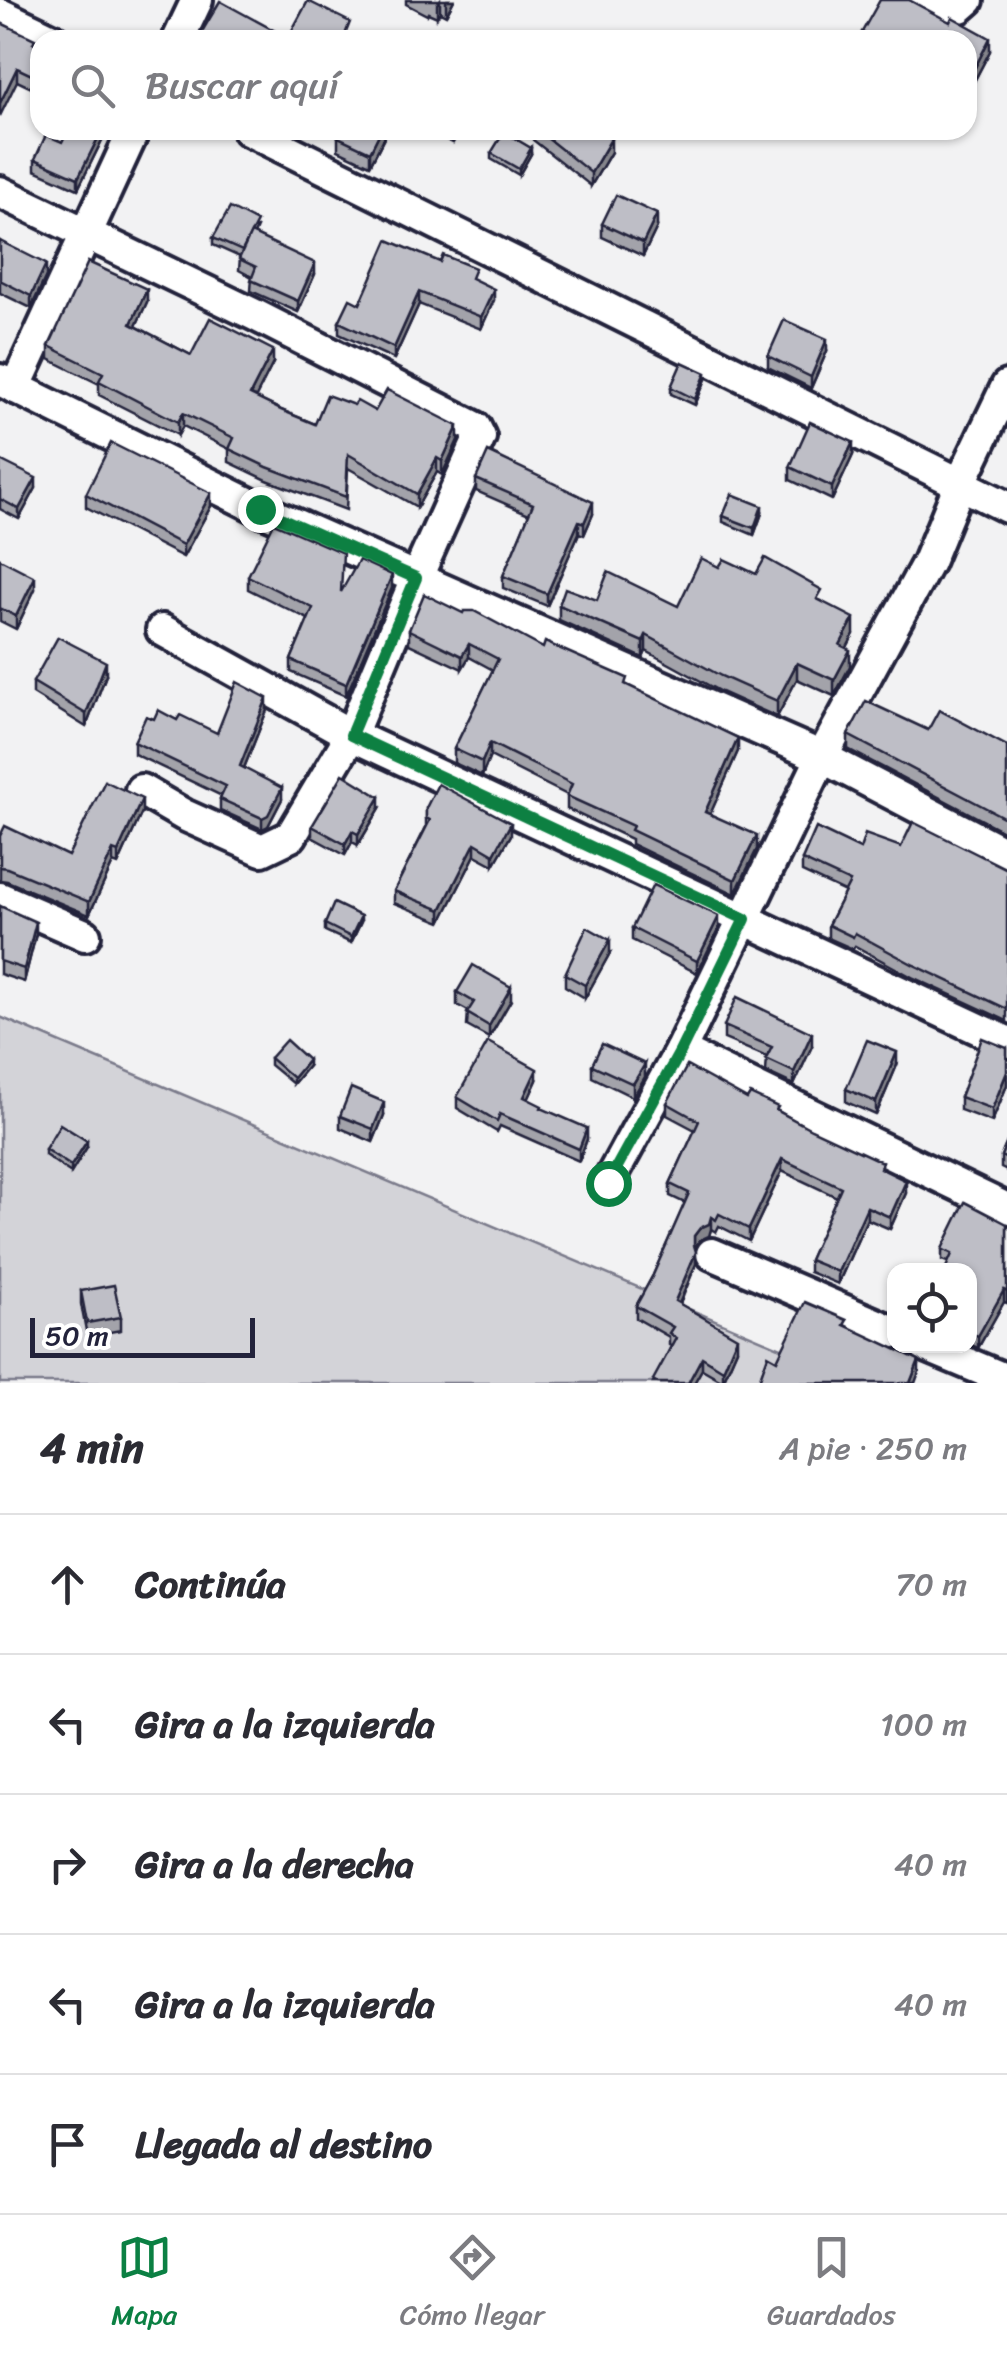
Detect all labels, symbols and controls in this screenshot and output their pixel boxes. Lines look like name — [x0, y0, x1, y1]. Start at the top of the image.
search box — [30, 30, 977, 140]
text: Buscar aquí — [145, 52, 339, 119]
icon: search — [65, 58, 120, 113]
route end — [238, 487, 284, 533]
route start — [586, 1161, 632, 1207]
map controls — [887, 1263, 977, 1353]
button: locate — [887, 1263, 977, 1353]
text: 50 m — [45, 1311, 109, 1360]
scale bar — [30, 1313, 255, 1358]
text: 4 min — [40, 1411, 144, 1485]
text: A pie · 250 m — [779, 1420, 967, 1477]
text: Continúa — [135, 1551, 286, 1618]
text: 70 m — [896, 1556, 967, 1613]
icon: ahead — [40, 1557, 95, 1612]
text: Gira a la izquierda — [135, 1691, 435, 1758]
text: 100 m — [880, 1696, 967, 1753]
icon: left — [40, 1697, 95, 1752]
text: Gira a la derecha — [135, 1831, 414, 1898]
text: 40 m — [894, 1836, 967, 1893]
icon: right — [40, 1837, 95, 1892]
text: Gira a la izquierda — [135, 1971, 435, 2038]
text: 40 m — [894, 1976, 967, 2033]
icon: left — [40, 1977, 95, 2032]
text: Llegada al destino — [135, 2111, 432, 2178]
icon: arrive — [40, 2117, 95, 2172]
tab: Mapa — [111, 2230, 177, 2339]
tab: Cómo llegar — [400, 2230, 544, 2339]
tab: Guardados — [767, 2230, 896, 2339]

